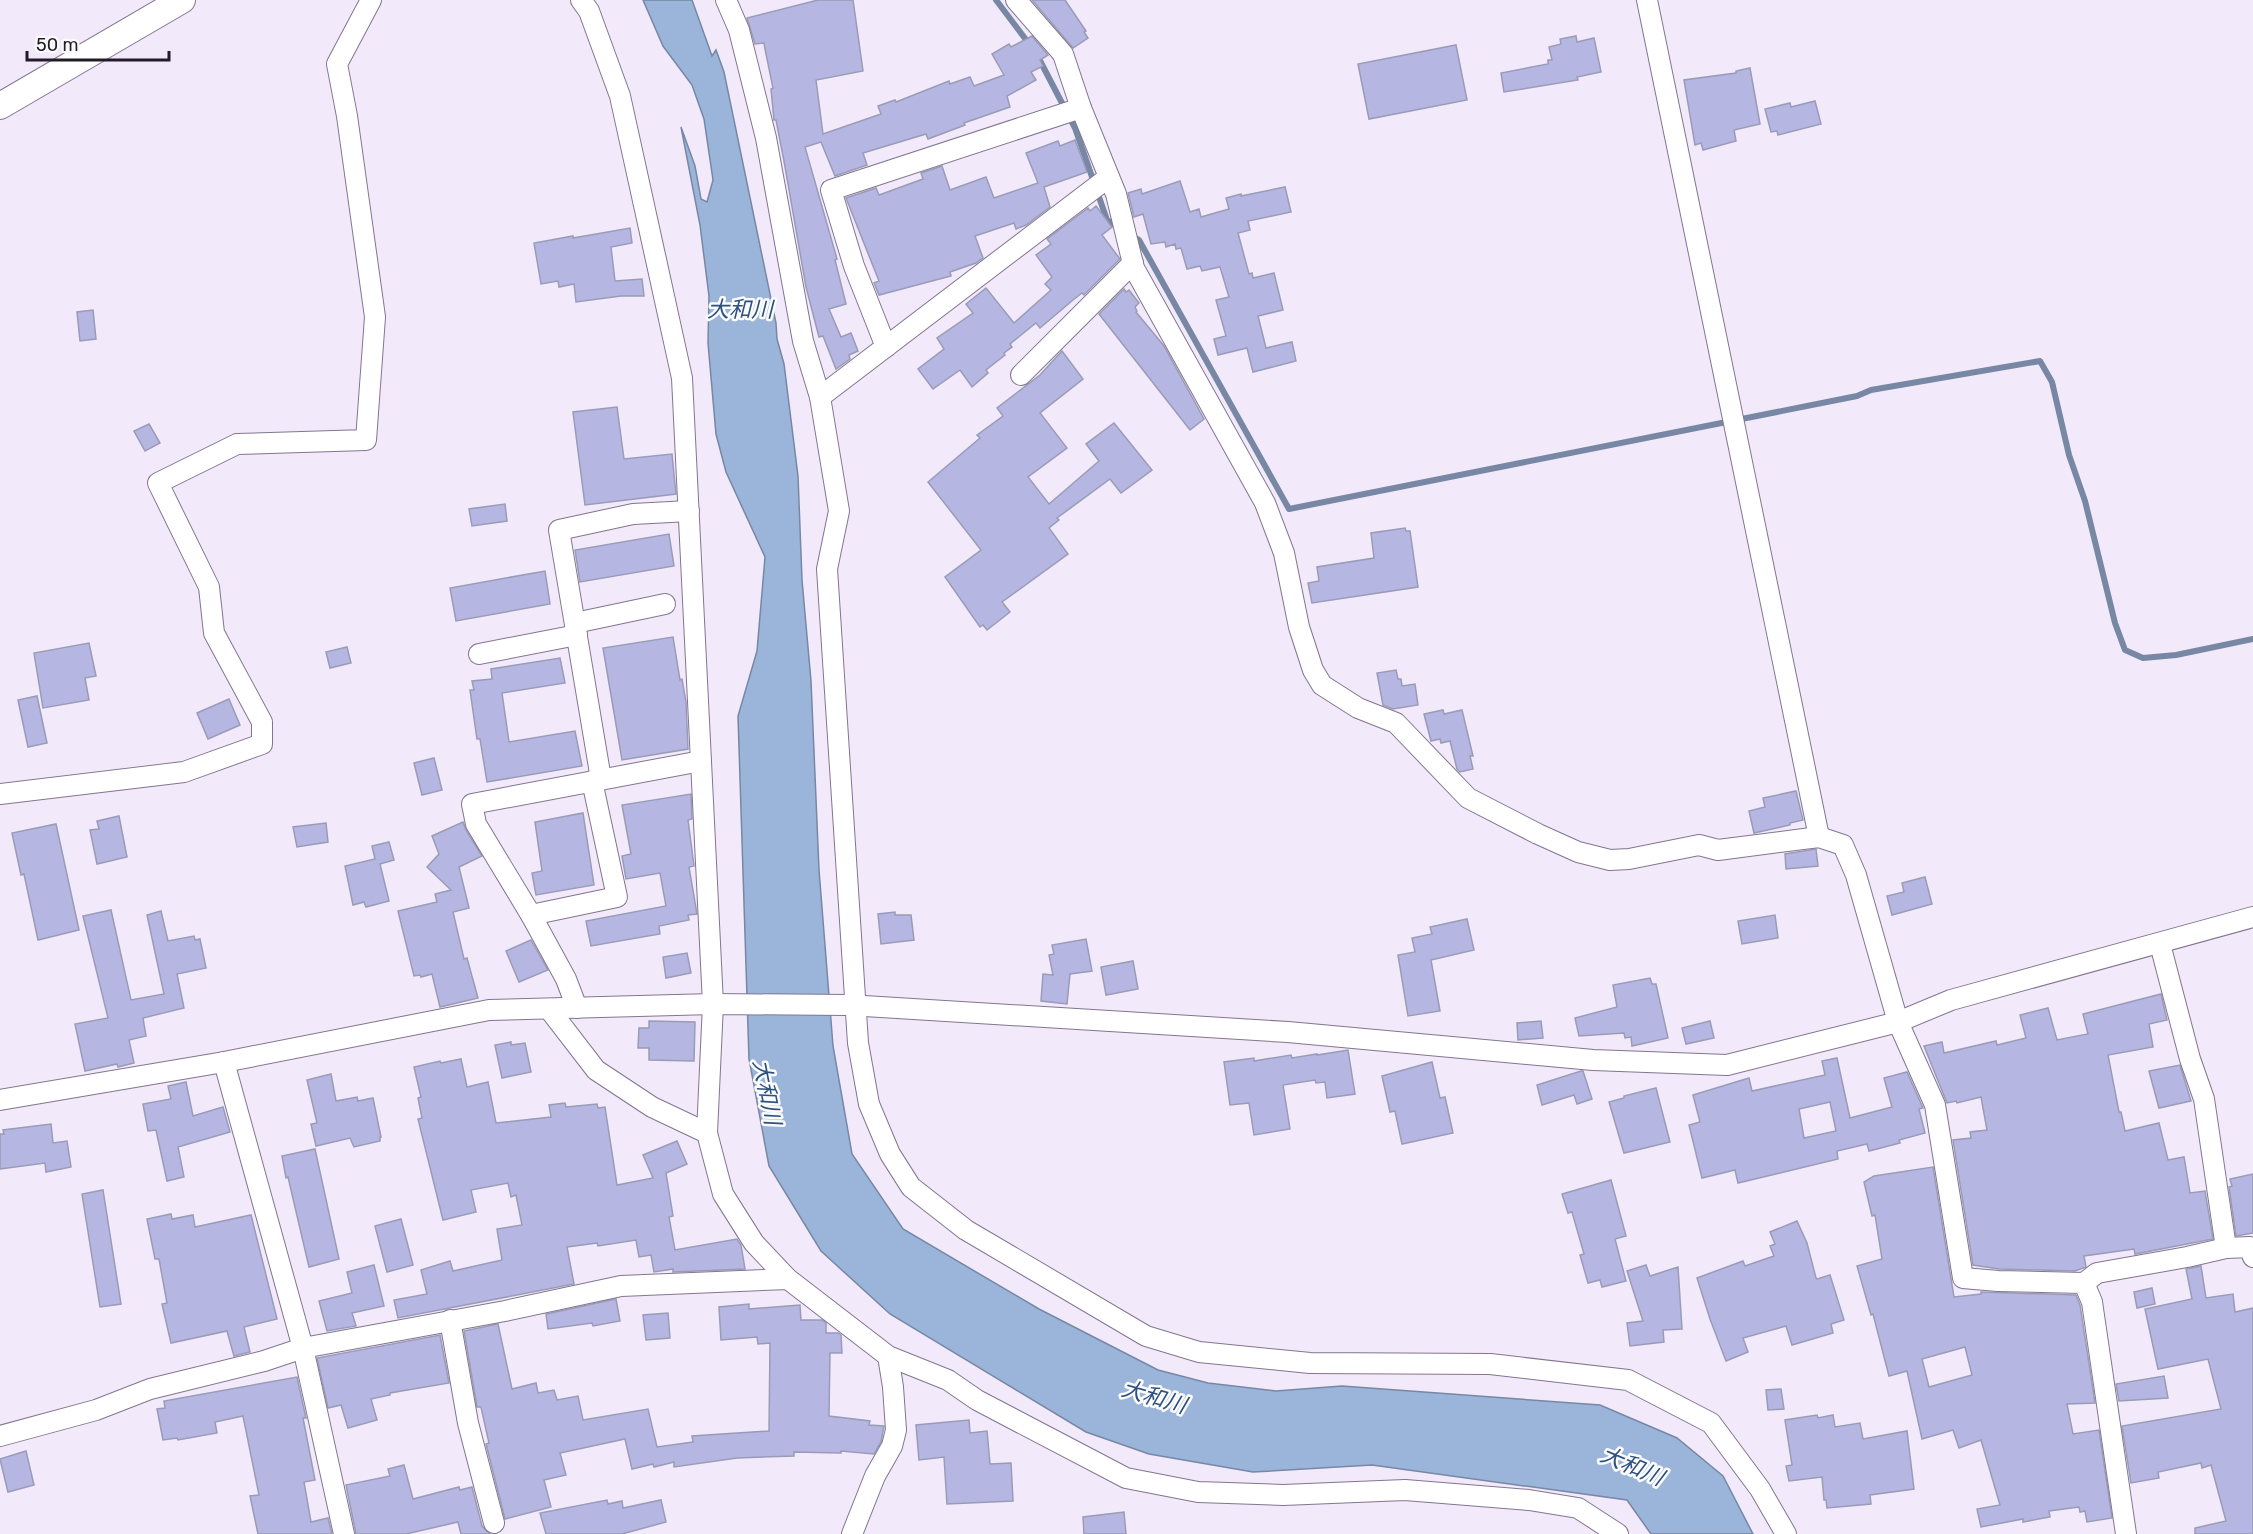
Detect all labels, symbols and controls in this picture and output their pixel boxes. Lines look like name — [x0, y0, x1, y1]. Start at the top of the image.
scale bar — [27, 24, 170, 62]
text: 50 m — [36, 34, 79, 56]
water label: 大和川 — [707, 296, 775, 323]
water label: 大和川 — [747, 1057, 787, 1129]
water label: 大和川 — [1119, 1375, 1191, 1420]
water label: 大和川 — [1596, 1441, 1669, 1492]

